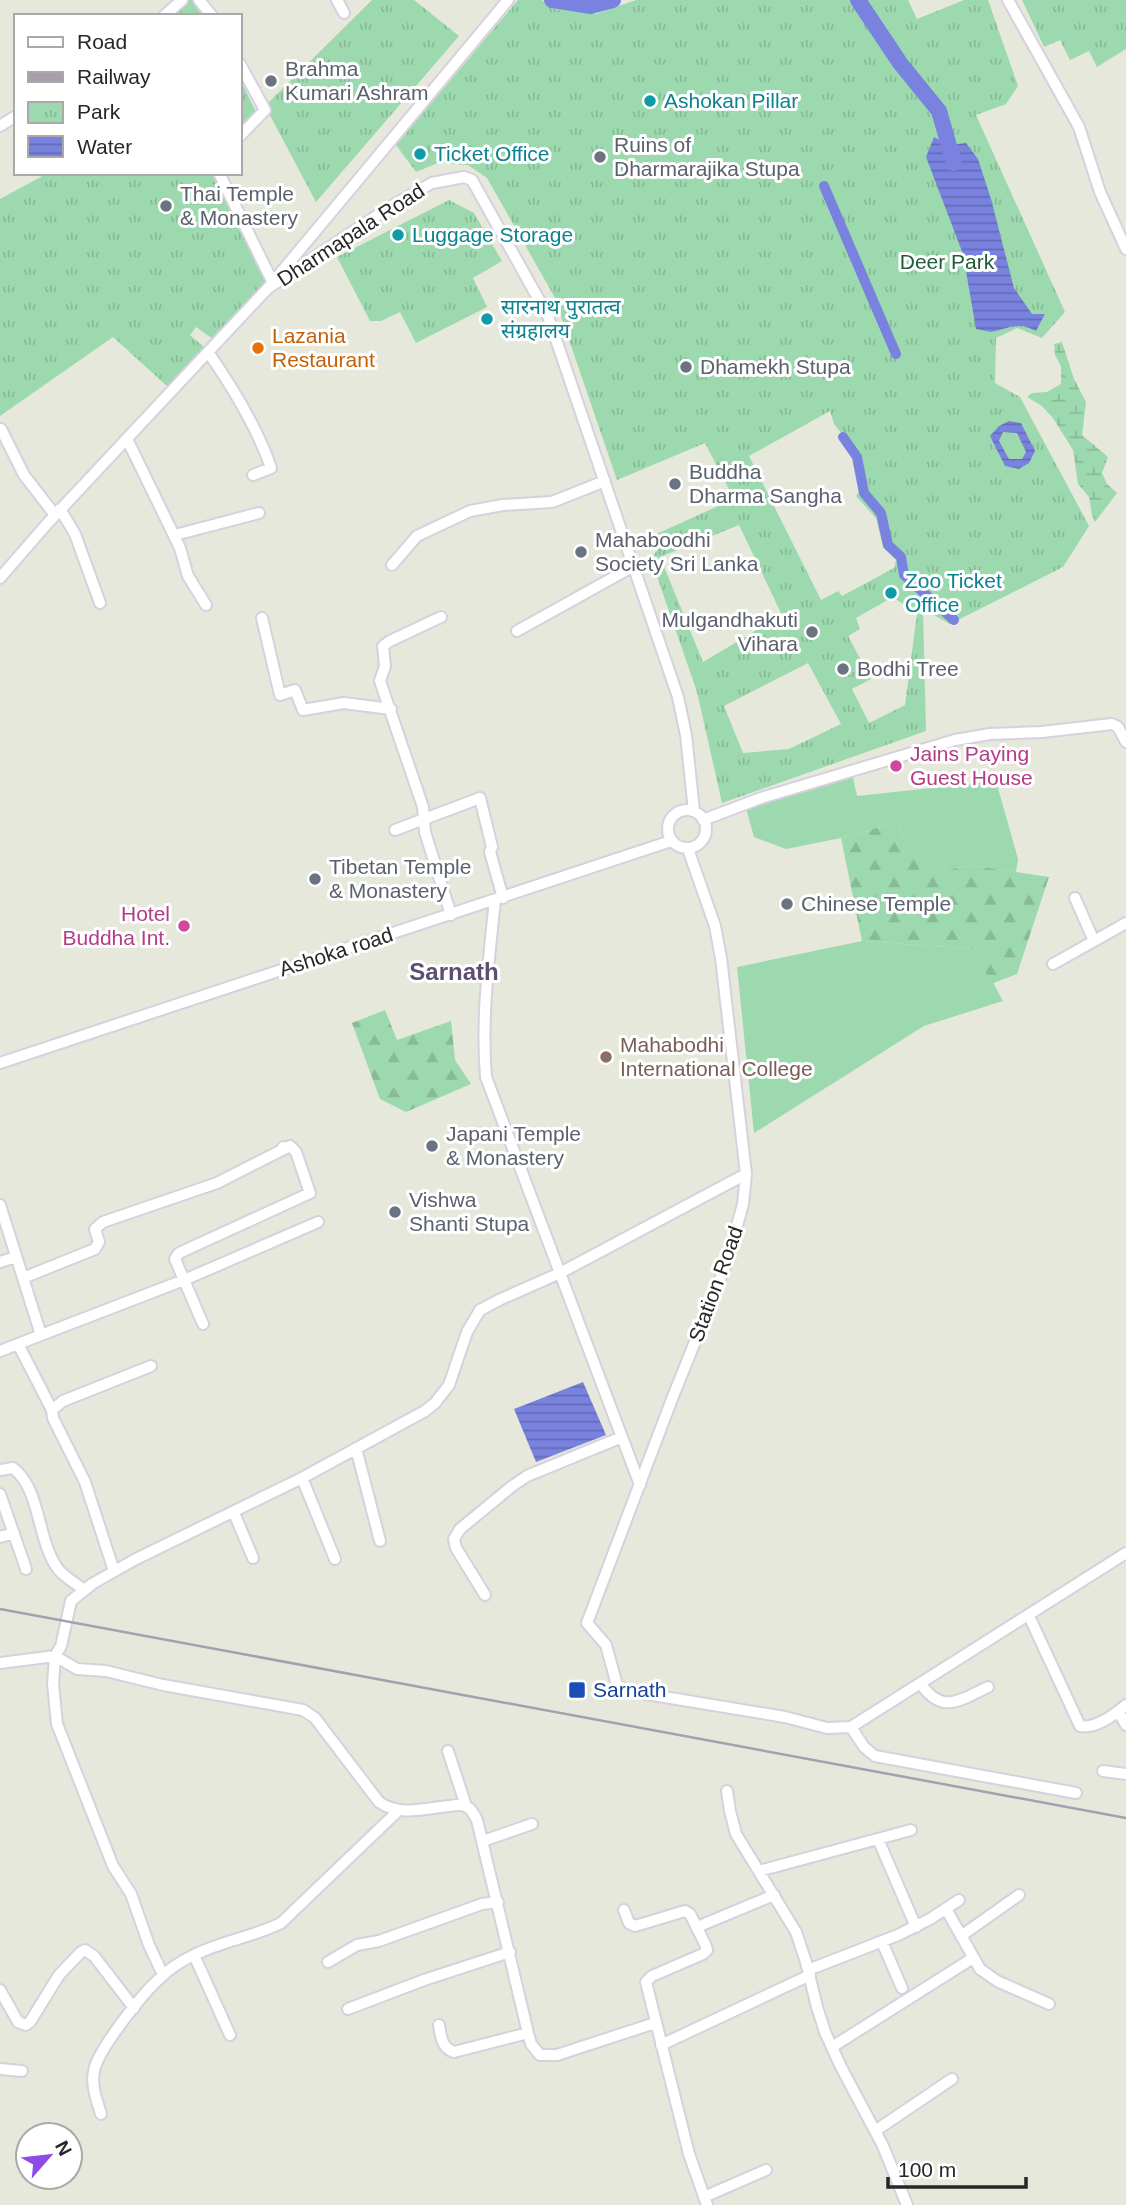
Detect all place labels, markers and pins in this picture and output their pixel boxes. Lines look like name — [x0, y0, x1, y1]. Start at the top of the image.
place label: Brahma Kumari Ashram — [285, 57, 429, 104]
marker: Brahma Kumari Ashram — [263, 73, 279, 89]
place label: Ashokan Pillar — [664, 89, 798, 112]
marker: Ashokan Pillar — [642, 93, 658, 109]
place label: Ruins of Dharmarajika Stupa — [614, 133, 800, 180]
place label: Ticket Office — [434, 142, 550, 165]
marker: Ticket Office — [412, 146, 428, 162]
marker: Ruins of Dharmarajika Stupa — [592, 149, 608, 165]
place label: Thai Temple & Monastery — [180, 182, 298, 229]
marker: Thai Temple & Monastery — [158, 198, 174, 214]
place label: Luggage Storage — [412, 223, 573, 246]
marker: Luggage Storage — [390, 227, 406, 243]
place label: सारनाथ पुरातत्व संग्रहालय — [501, 295, 621, 342]
marker: सारनाथ पुरातत्व संग्रहालय — [479, 311, 495, 327]
place label: Lazania Restaurant — [272, 324, 375, 371]
marker: Lazania Restaurant — [250, 340, 266, 356]
place label: Dhamekh Stupa — [700, 355, 851, 378]
marker: Dhamekh Stupa — [678, 359, 694, 375]
place label: Buddha Dharma Sangha — [689, 460, 842, 507]
marker: Buddha Dharma Sangha — [667, 476, 683, 492]
place label: Mahaboodhi Society Sri Lanka — [595, 528, 759, 575]
marker: Mahaboodhi Society Sri Lanka — [573, 544, 589, 560]
place label: Zoo Ticket Office — [905, 569, 1002, 616]
marker: Zoo Ticket Office — [883, 585, 899, 601]
place label: Mulgandhakuti Vihara — [661, 608, 798, 655]
marker: Mulgandhakuti Vihara — [804, 624, 820, 640]
place label: Bodhi Tree — [857, 657, 959, 680]
marker: Bodhi Tree — [835, 661, 851, 677]
place label: Jains Paying Guest House — [910, 742, 1033, 789]
marker: Jains Paying Guest House — [888, 758, 904, 774]
place label: Tibetan Temple & Monastery — [329, 855, 471, 902]
marker: Tibetan Temple & Monastery — [307, 871, 323, 887]
place label: Chinese Temple — [801, 892, 951, 915]
marker: Chinese Temple — [779, 896, 795, 912]
place label: Hotel Buddha Int. — [63, 902, 170, 949]
marker: Hotel Buddha Int. — [176, 918, 192, 934]
place label: Mahabodhi International College — [620, 1033, 813, 1080]
marker: Mahabodhi International College — [598, 1049, 614, 1065]
place label: Japani Temple & Monastery — [446, 1122, 581, 1169]
marker: Japani Temple & Monastery — [424, 1138, 440, 1154]
place label: Vishwa Shanti Stupa — [409, 1188, 530, 1235]
marker: Vishwa Shanti Stupa — [387, 1204, 403, 1220]
place label: Sarnath — [593, 1678, 667, 1701]
marker: Sarnath — [567, 1680, 587, 1700]

